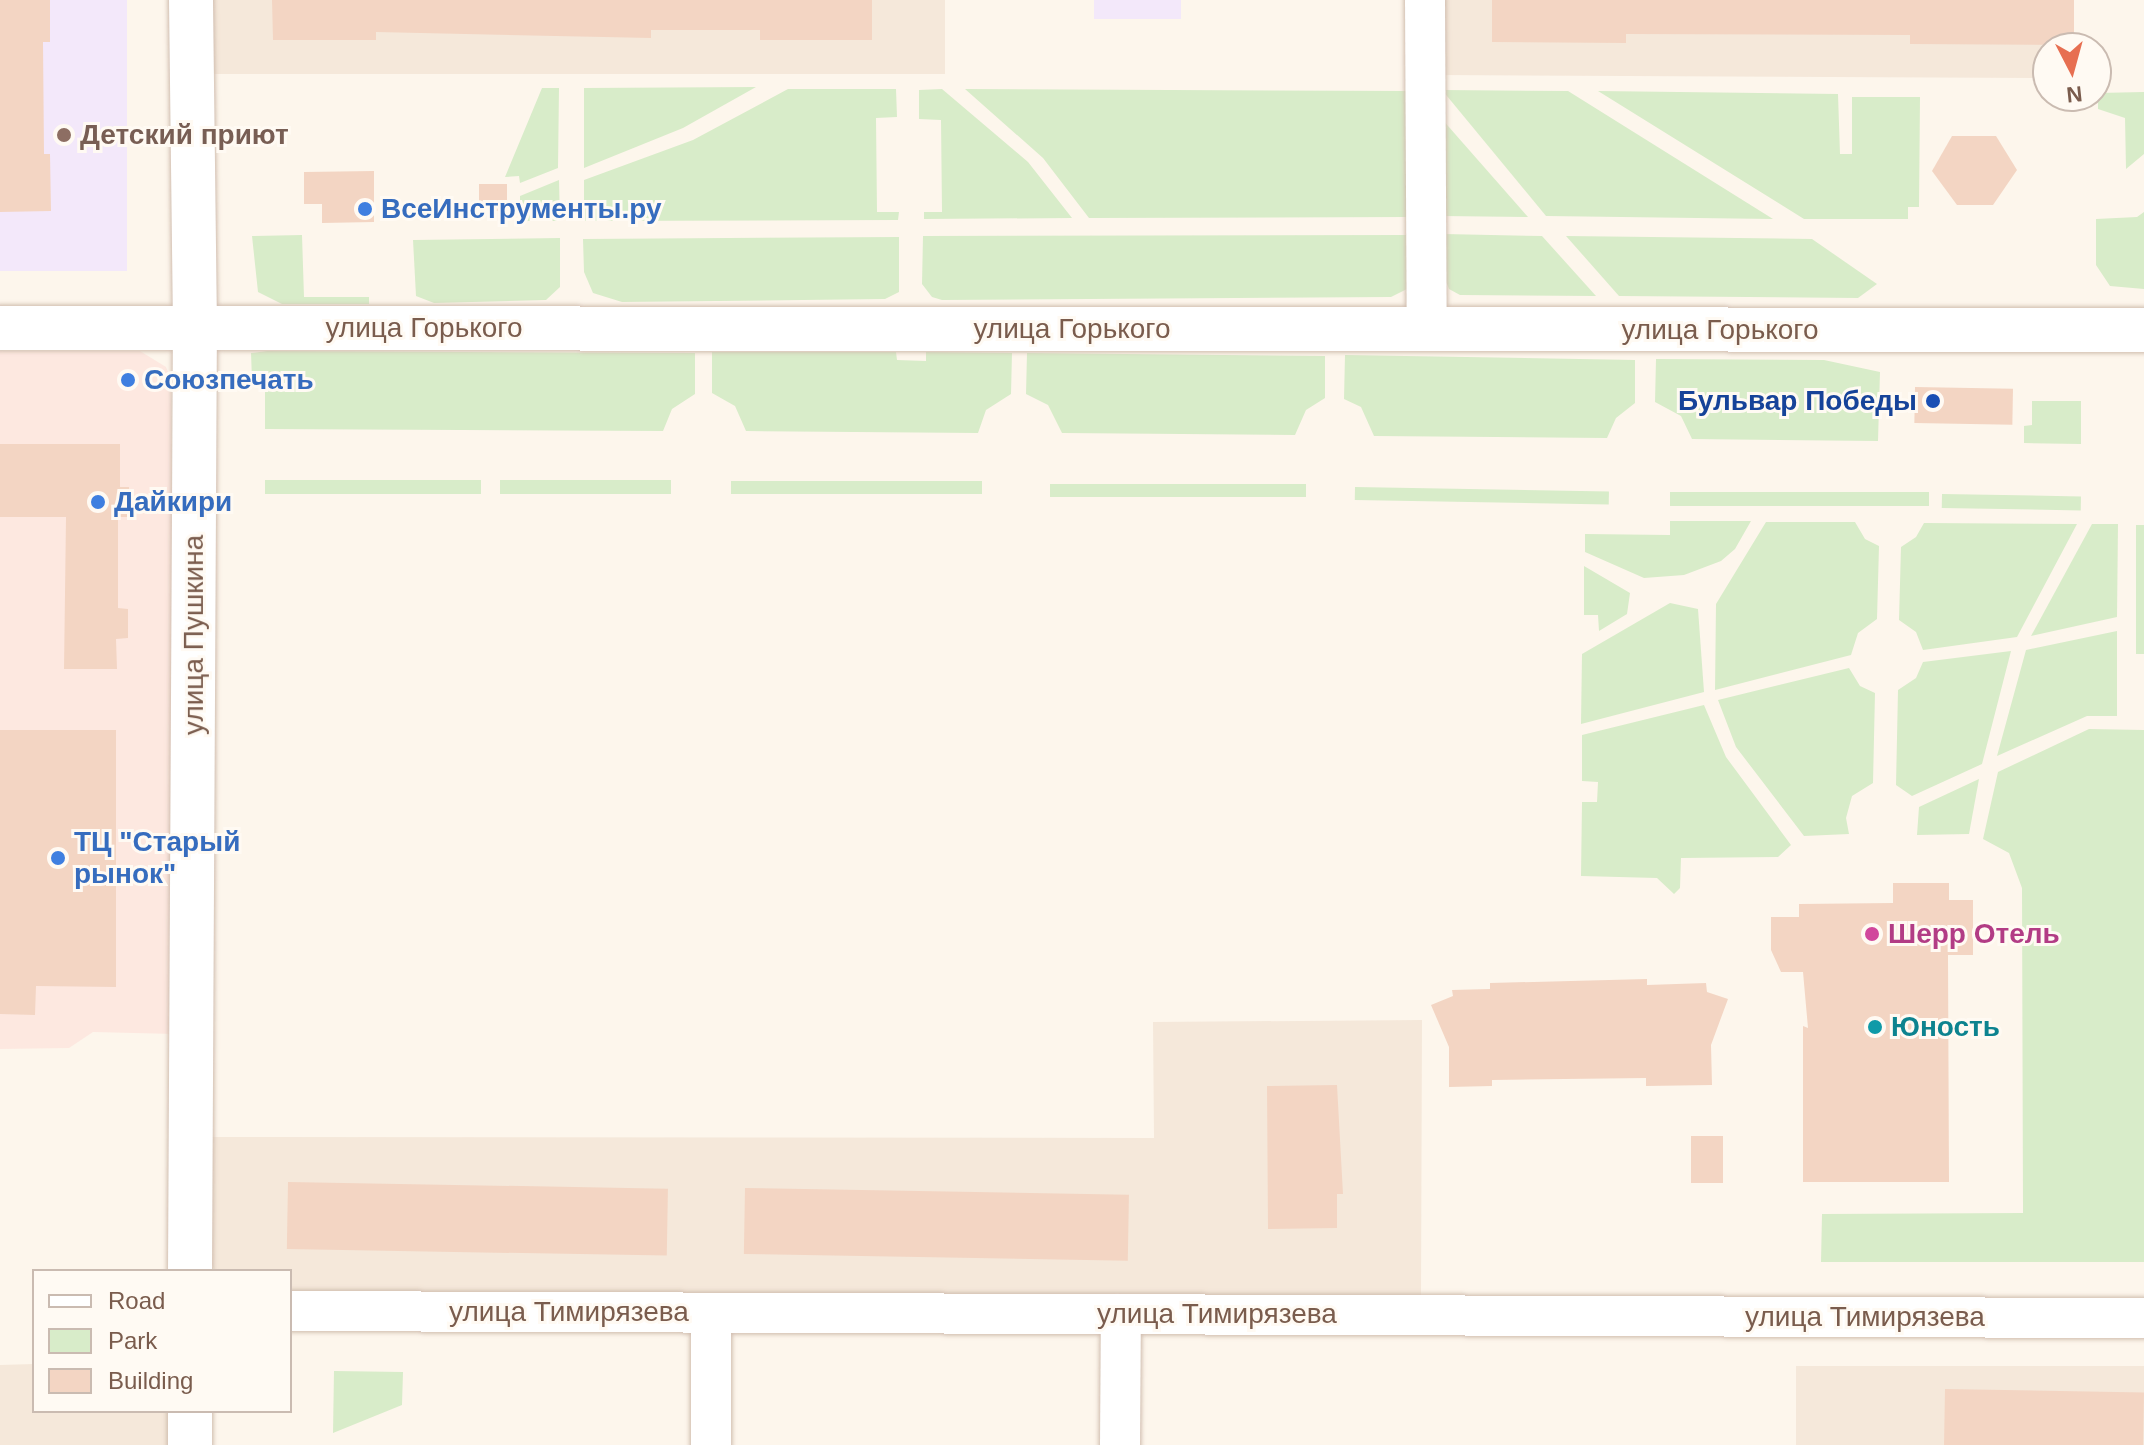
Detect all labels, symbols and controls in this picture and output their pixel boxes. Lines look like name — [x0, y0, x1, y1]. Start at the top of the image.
north arrow — [2032, 32, 2112, 112]
text: N — [2065, 81, 2084, 108]
place label: Детский приют — [80, 118, 289, 152]
marker: Детский приют — [55, 126, 73, 144]
place label: ВсеИнструменты.ру — [381, 192, 662, 226]
marker: ВсеИнструменты.ру — [356, 200, 374, 218]
street label: улица Горького — [325, 311, 523, 345]
street label: улица Горького — [973, 312, 1171, 346]
street label: улица Горького — [1621, 313, 1819, 347]
place label: Союзпечать — [144, 363, 314, 397]
marker: Союзпечать — [119, 371, 137, 389]
place label: Бульвар Победы — [1678, 384, 1917, 418]
marker: Бульвар Победы — [1924, 392, 1942, 410]
place label: Дайкири — [114, 485, 232, 519]
marker: Дайкири — [89, 493, 107, 511]
street label: улица Пушкина — [177, 535, 211, 735]
place label: ТЦ "Старый рынок" — [74, 825, 240, 891]
marker: ТЦ "Старый рынок" — [49, 849, 67, 867]
place label: Шерр Отель — [1888, 917, 2060, 951]
marker: Шерр Отель — [1863, 925, 1881, 943]
place label: Юность — [1891, 1010, 2000, 1044]
marker: Юность — [1866, 1018, 1884, 1036]
legend — [32, 1269, 292, 1413]
text: Road — [108, 1287, 165, 1314]
street label: улица Тимирязева — [449, 1295, 689, 1329]
street label: улица Тимирязева — [1097, 1297, 1337, 1331]
street label: улица Тимирязева — [1745, 1300, 1985, 1334]
text: Park — [108, 1327, 157, 1354]
text: Building — [108, 1367, 193, 1394]

